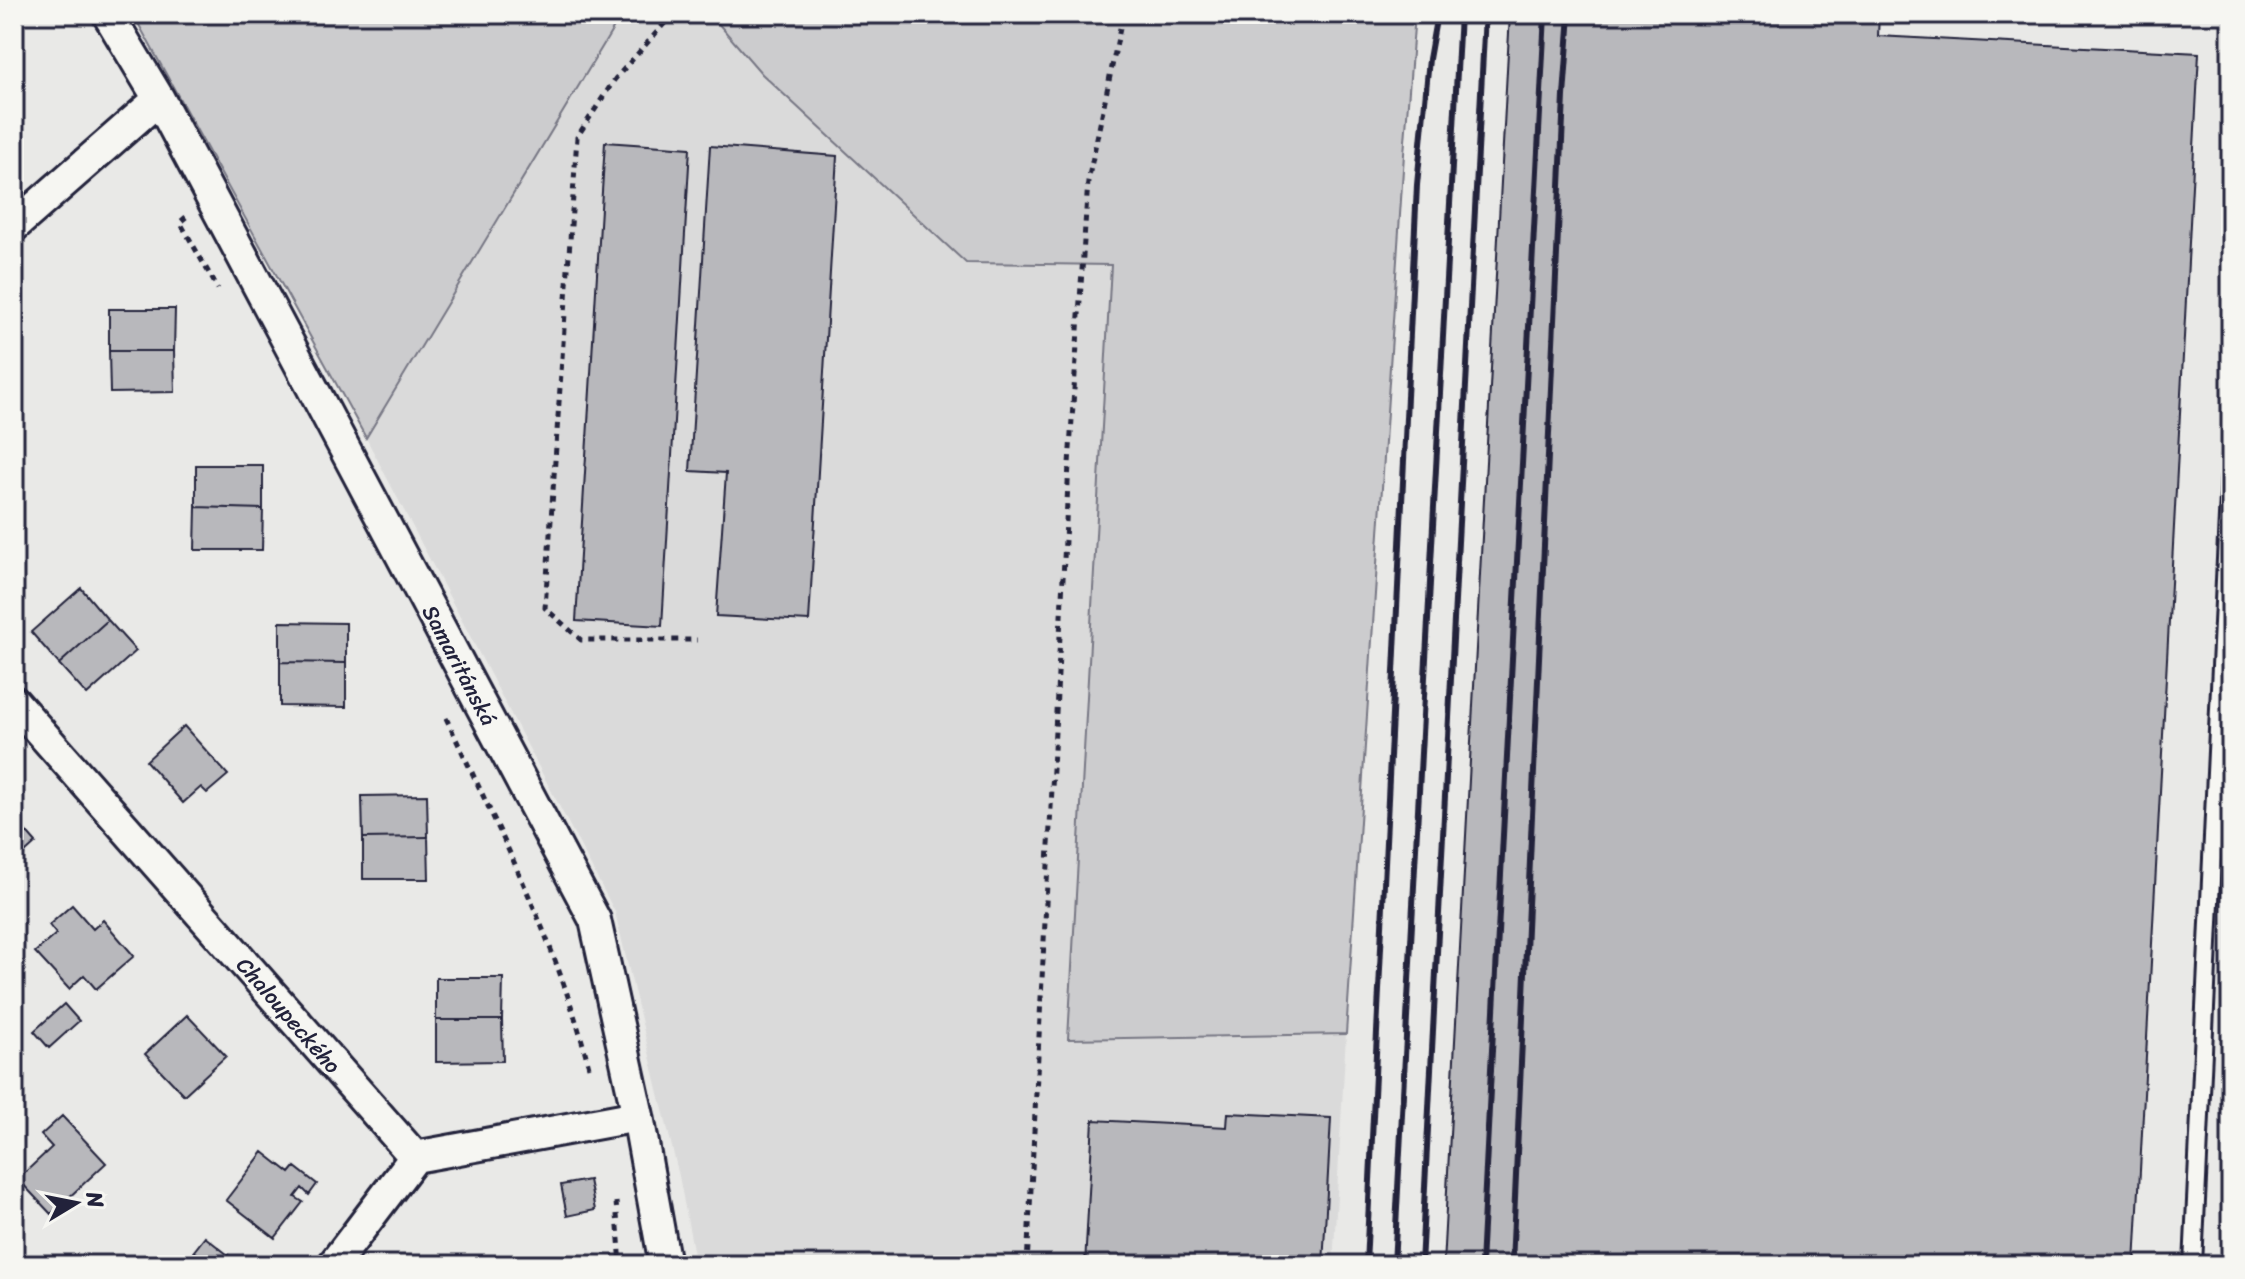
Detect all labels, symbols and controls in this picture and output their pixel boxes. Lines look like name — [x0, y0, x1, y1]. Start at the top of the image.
street label: Samaritánská — [411, 598, 508, 733]
street label: Chaloupeckého — [226, 948, 351, 1083]
north arrow — [36, 1163, 116, 1243]
text: N — [75, 1188, 116, 1211]

